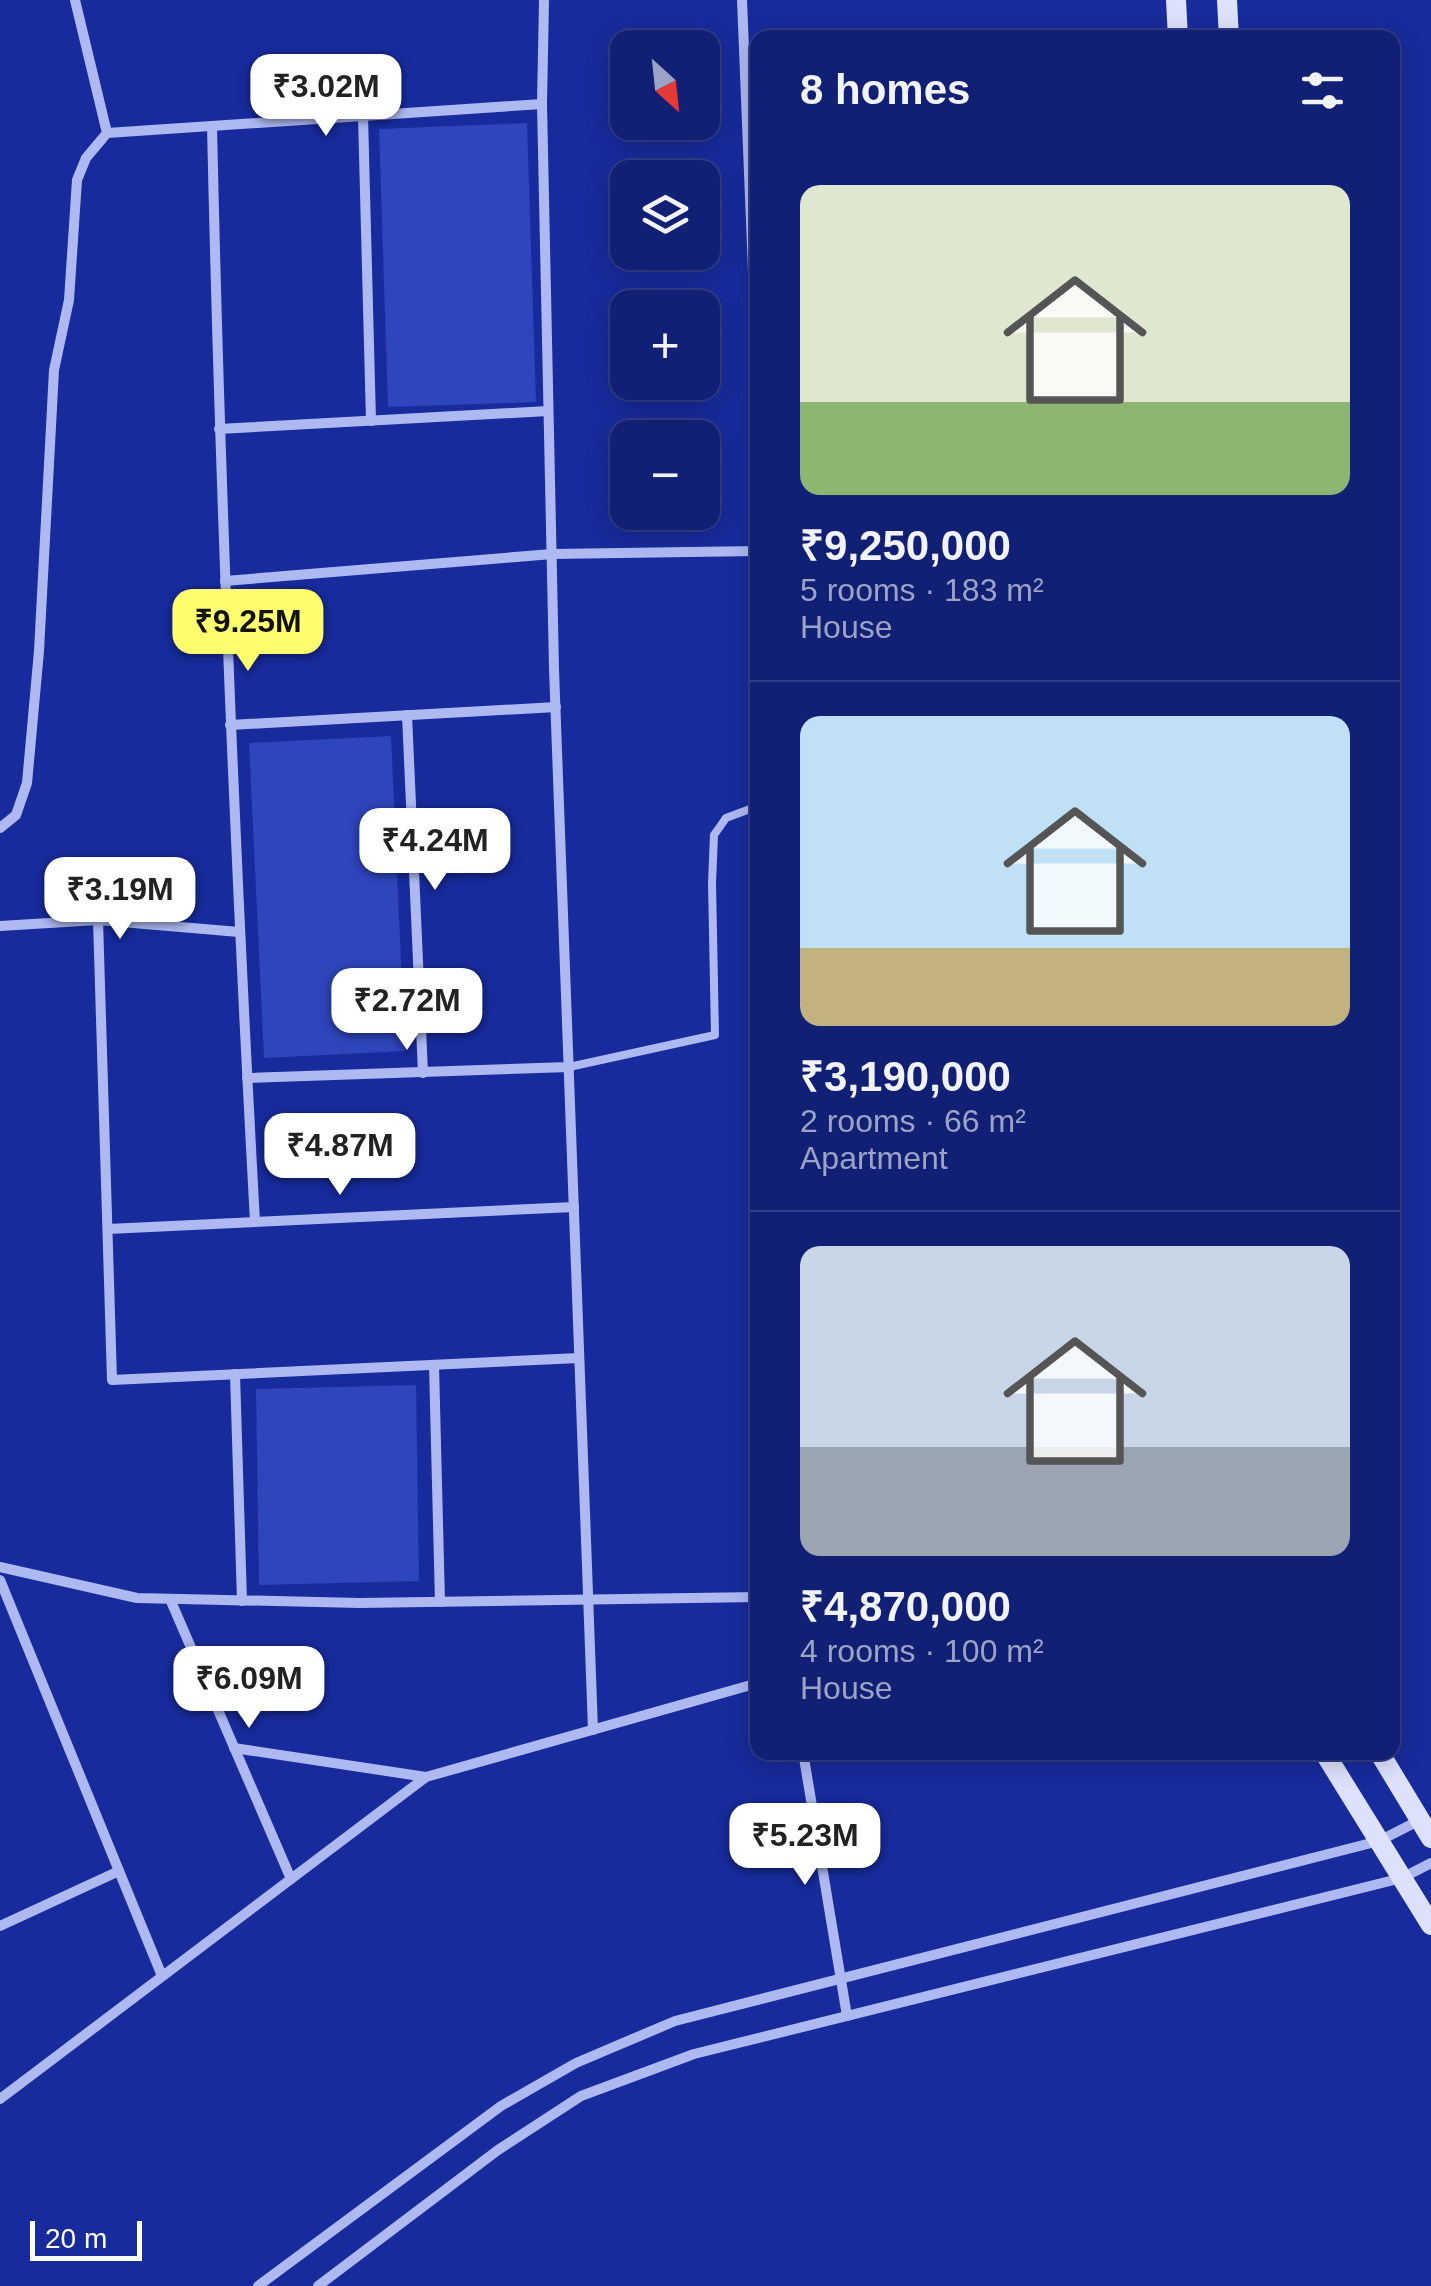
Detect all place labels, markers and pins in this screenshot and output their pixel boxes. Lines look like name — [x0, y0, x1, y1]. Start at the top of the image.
pin: ₹3.02M — [245, 54, 407, 139]
pin: ₹9.25M — [167, 589, 329, 674]
pin: ₹4.24M — [354, 808, 516, 893]
pin: ₹3.19M — [39, 857, 201, 942]
pin: ₹2.72M — [326, 968, 488, 1053]
pin: ₹4.87M — [259, 1113, 421, 1198]
pin: ₹6.09M — [168, 1646, 330, 1731]
pin: ₹5.23M — [724, 1803, 886, 1888]

